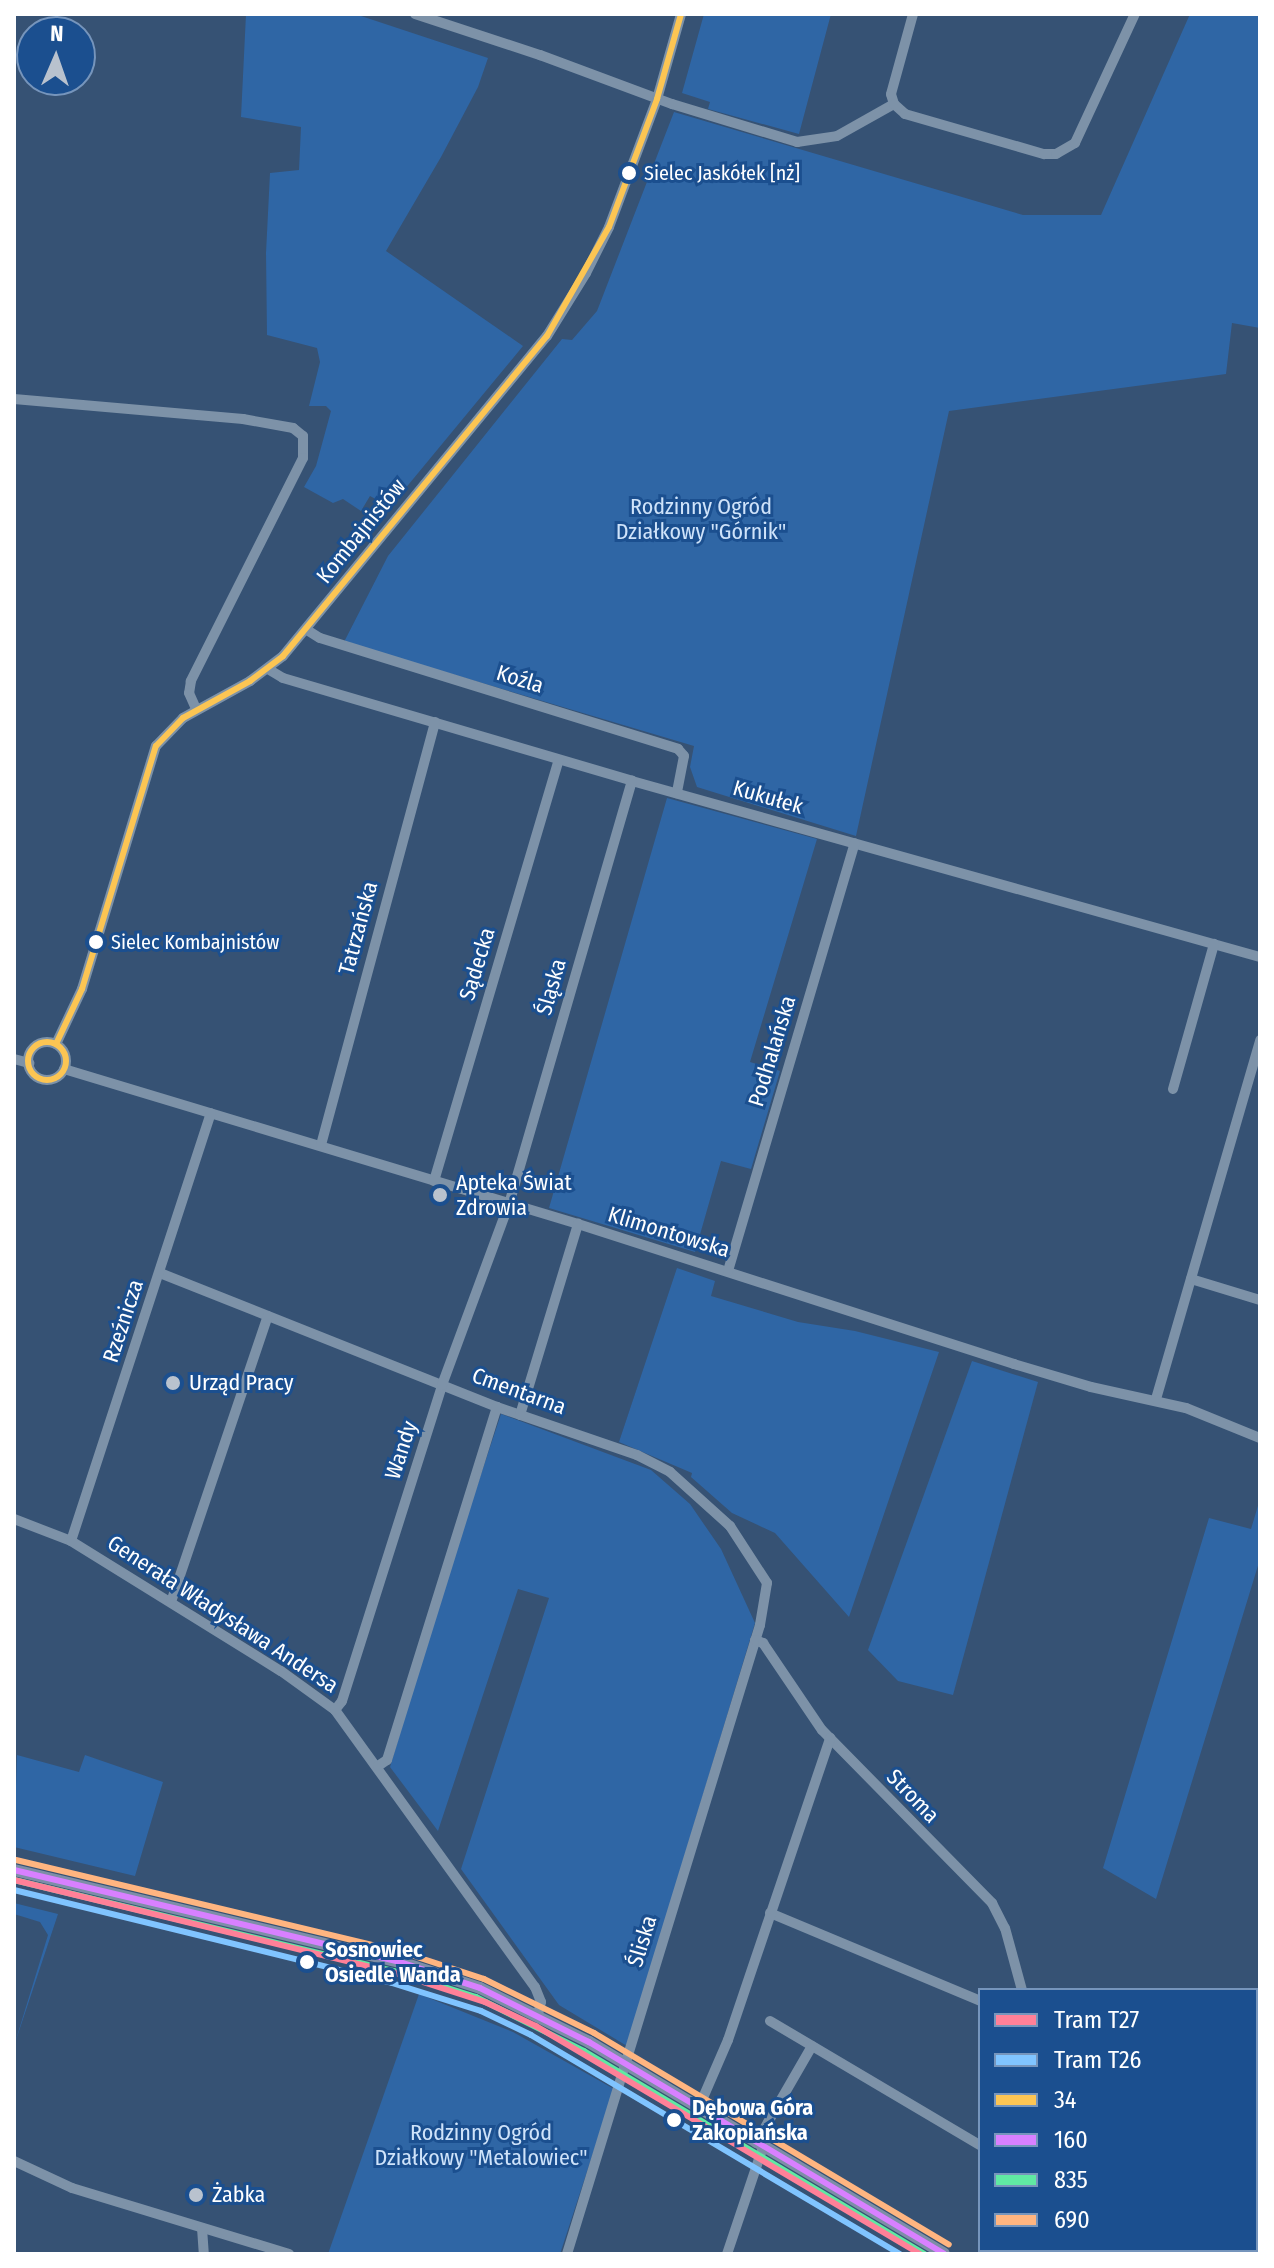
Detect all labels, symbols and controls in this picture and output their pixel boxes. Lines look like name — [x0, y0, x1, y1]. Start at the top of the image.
north arrow — [16, 16, 96, 96]
text: N — [50, 20, 64, 47]
place label: Sielec Jaskółek [nż] — [644, 161, 800, 185]
marker: Sielec Jaskółek [nż] — [621, 165, 637, 181]
street label: Kombajnistów — [311, 473, 411, 589]
park label: Rodzinny Ogród Działkowy "Górnik" — [616, 493, 786, 544]
street label: Koźla — [493, 659, 547, 699]
street label: Kukułek — [730, 774, 806, 820]
street label: Tatrzańska — [333, 879, 383, 977]
street label: Sądecka — [453, 925, 501, 1003]
place label: Sielec Kombajnistów — [111, 930, 279, 954]
marker: Sielec Kombajnistów — [88, 934, 104, 950]
street label: Śląska — [530, 956, 572, 1018]
street label: Podhalańska — [743, 992, 801, 1110]
place label: Apteka Świat Zdrowia — [456, 1169, 572, 1220]
marker: Apteka Świat Zdrowia — [431, 1186, 449, 1204]
street label: Klimontowska — [605, 1201, 733, 1263]
street label: Rzeźnicza — [97, 1276, 149, 1366]
street label: Cmentarna — [468, 1362, 570, 1420]
place label: Urząd Pracy — [189, 1370, 294, 1396]
marker: Urząd Pracy — [164, 1374, 182, 1392]
street label: Wandy — [379, 1417, 423, 1483]
street label: Generała Władysława Andersa — [103, 1529, 343, 1699]
street label: Stroma — [881, 1764, 945, 1828]
street label: Śliska — [622, 1912, 662, 1970]
place label: Sosnowiec Osiedle Wanda — [325, 1936, 461, 1988]
marker: Sosnowiec Osiedle Wanda — [296, 1951, 318, 1973]
legend — [978, 1988, 1258, 2252]
text: Tram T27 — [1054, 2006, 1139, 2034]
text: Tram T26 — [1054, 2046, 1141, 2074]
text: 34 — [1054, 2086, 1076, 2114]
place label: Dębowa Góra Zakopiańska — [692, 2094, 813, 2146]
marker: Dębowa Góra Zakopiańska — [663, 2109, 685, 2131]
park label: Rodzinny Ogród Działkowy "Metalowiec" — [374, 2119, 588, 2170]
text: 160 — [1054, 2126, 1088, 2154]
text: 835 — [1054, 2166, 1088, 2194]
place label: Żabka — [212, 2182, 265, 2208]
marker: Żabka — [187, 2186, 205, 2204]
text: 690 — [1054, 2206, 1090, 2234]

